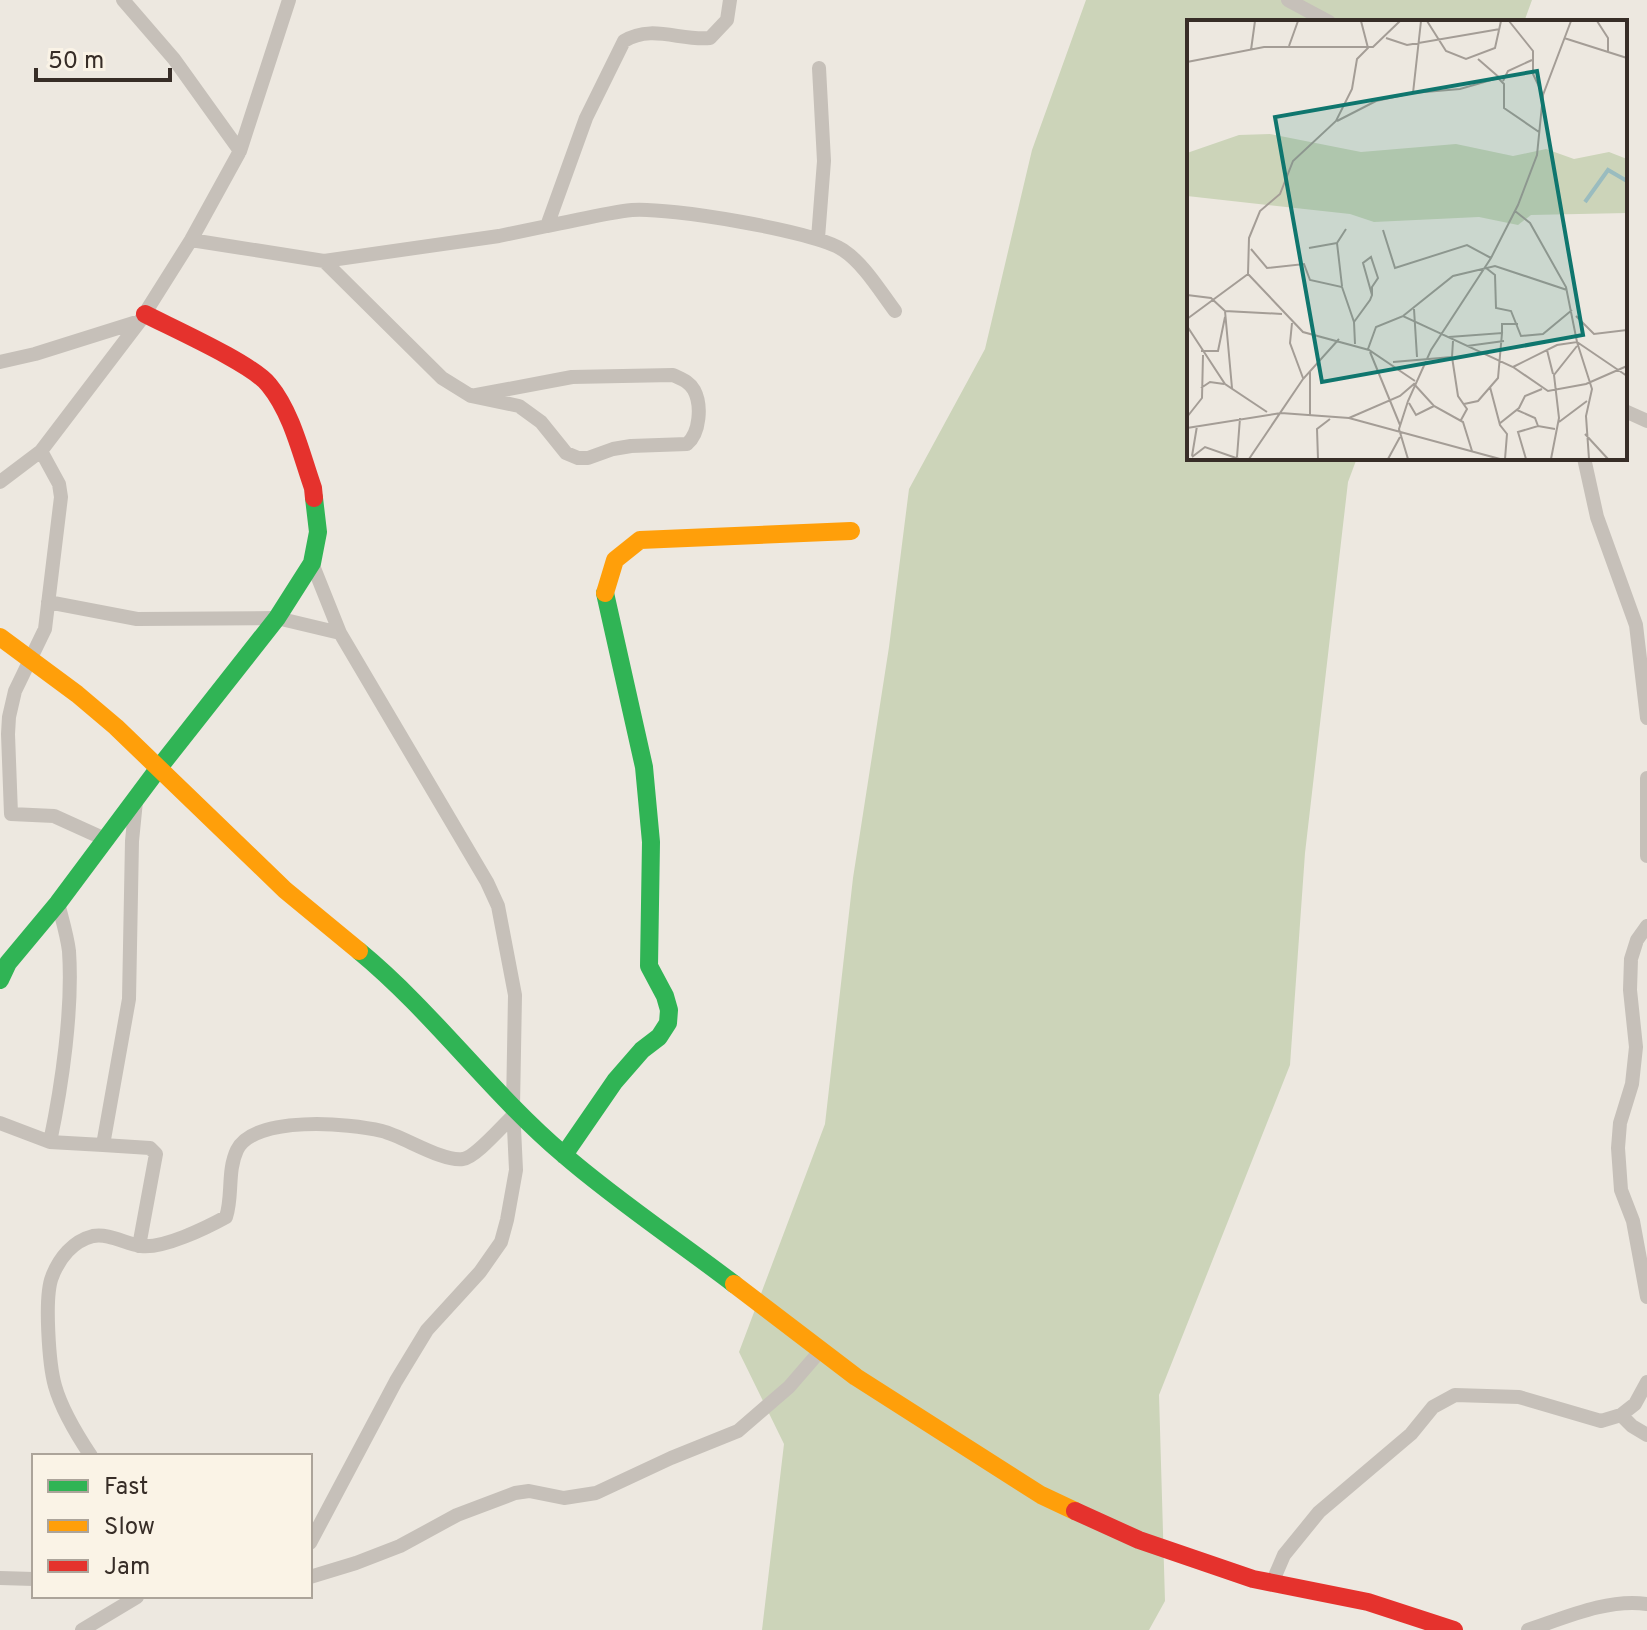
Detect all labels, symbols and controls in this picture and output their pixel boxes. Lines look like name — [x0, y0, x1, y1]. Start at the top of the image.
inset map — [1187, 20, 1627, 460]
scale bar — [36, 32, 170, 82]
text: 50 m — [48, 47, 104, 77]
legend — [32, 1454, 312, 1598]
text: Fast — [104, 1473, 148, 1503]
text: Slow — [104, 1513, 155, 1543]
text: Jam — [104, 1553, 150, 1583]

